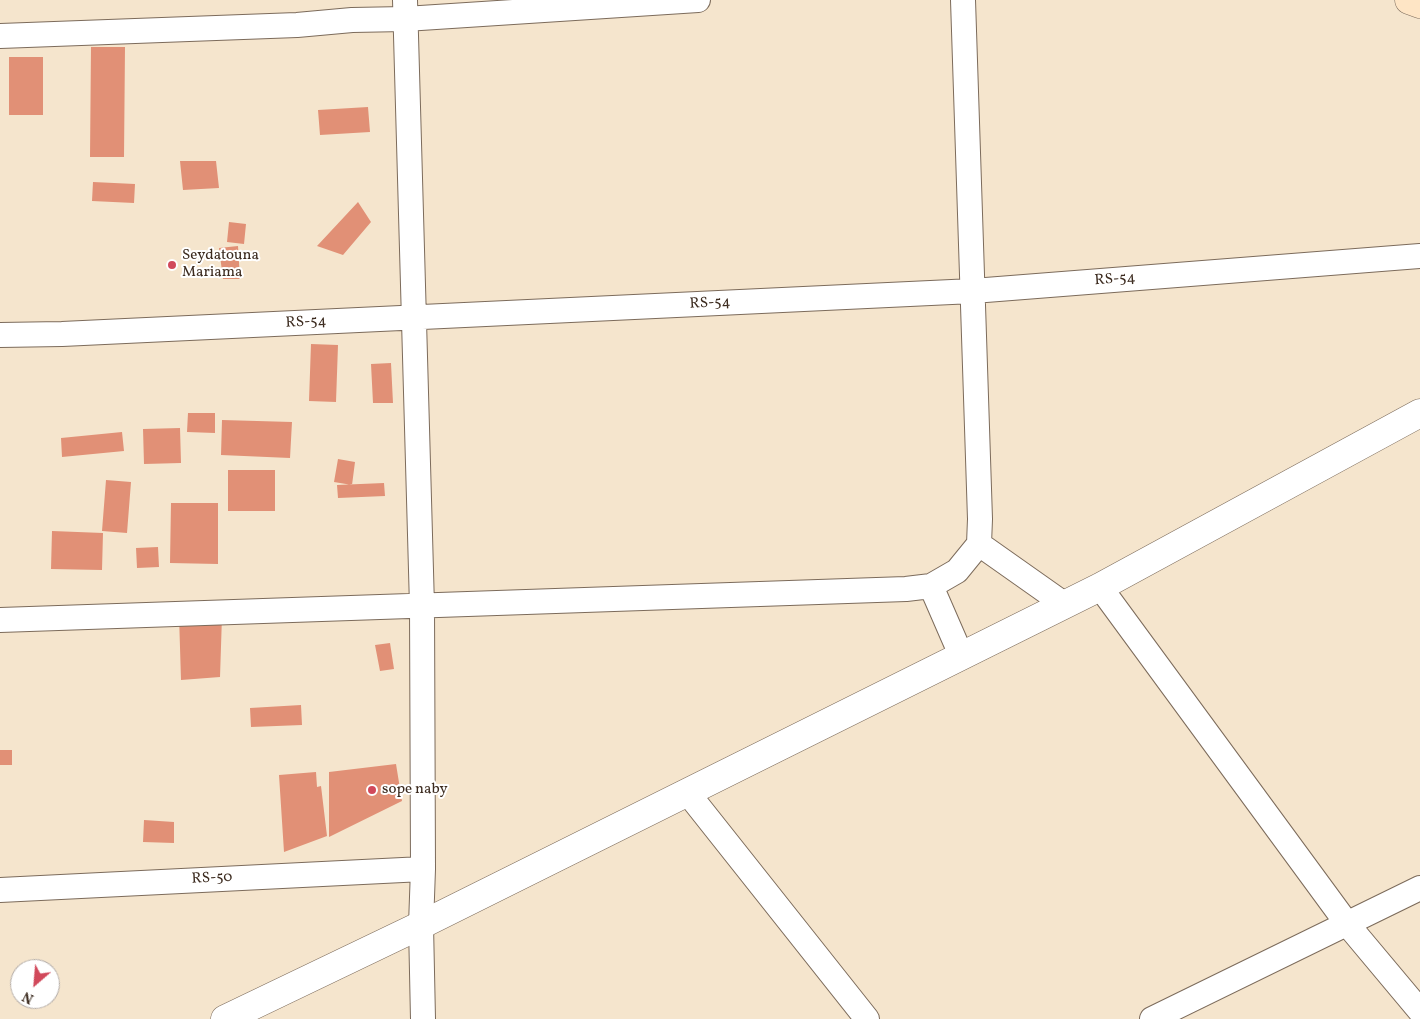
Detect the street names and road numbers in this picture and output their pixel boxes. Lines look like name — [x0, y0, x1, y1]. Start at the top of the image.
street label: RS-54 — [1094, 270, 1136, 290]
street label: RS-54 — [689, 294, 731, 314]
street label: RS-54 — [285, 313, 327, 333]
street label: RS-50 — [191, 869, 233, 889]

